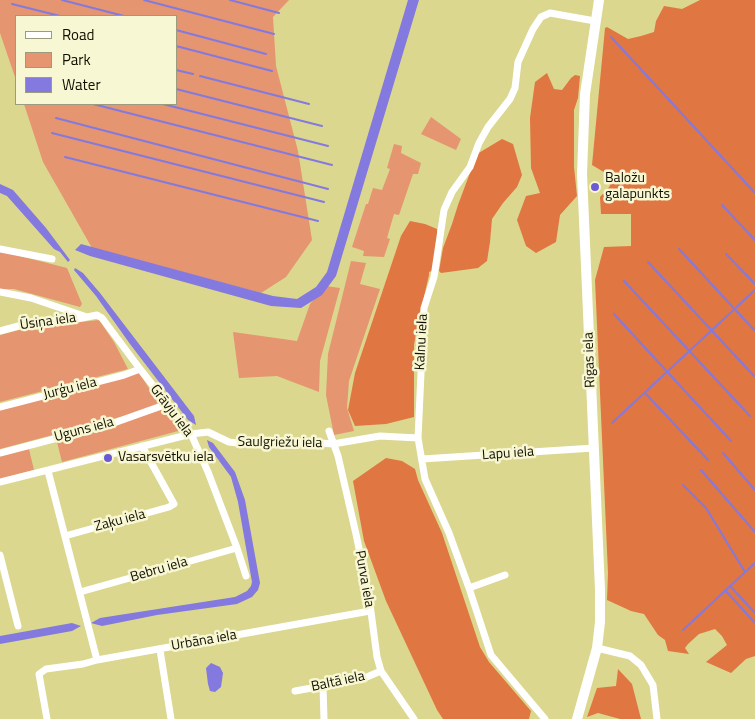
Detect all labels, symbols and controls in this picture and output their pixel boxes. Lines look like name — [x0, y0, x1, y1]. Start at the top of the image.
legend — [15, 15, 178, 105]
text: Road — [62, 23, 94, 46]
text: Park — [62, 48, 91, 71]
text: Water — [62, 73, 101, 96]
place label: Baložu galapunkts — [605, 171, 670, 203]
marker: Baložu galapunkts — [589, 181, 601, 193]
street label: Ūsiņa iela — [19, 310, 77, 334]
street label: Kalnu iela — [412, 313, 432, 371]
street label: Rīgas iela — [581, 332, 599, 388]
street label: Jurģu iela — [42, 374, 98, 404]
street label: Grāvju iela — [146, 382, 196, 440]
street label: Uguns iela — [52, 414, 116, 446]
street label: Saulgriežu iela — [238, 434, 322, 452]
street label: Lapu iela — [481, 444, 535, 464]
place label: Vasarsvētku iela — [118, 450, 214, 466]
marker: Vasarsvētku iela — [102, 452, 114, 464]
street label: Zaķu iela — [93, 506, 147, 536]
street label: Purva iela — [351, 549, 377, 609]
street label: Bebru iela — [128, 554, 190, 586]
street label: Urbāna iela — [170, 627, 238, 655]
street label: Baltā iela — [310, 668, 366, 696]

